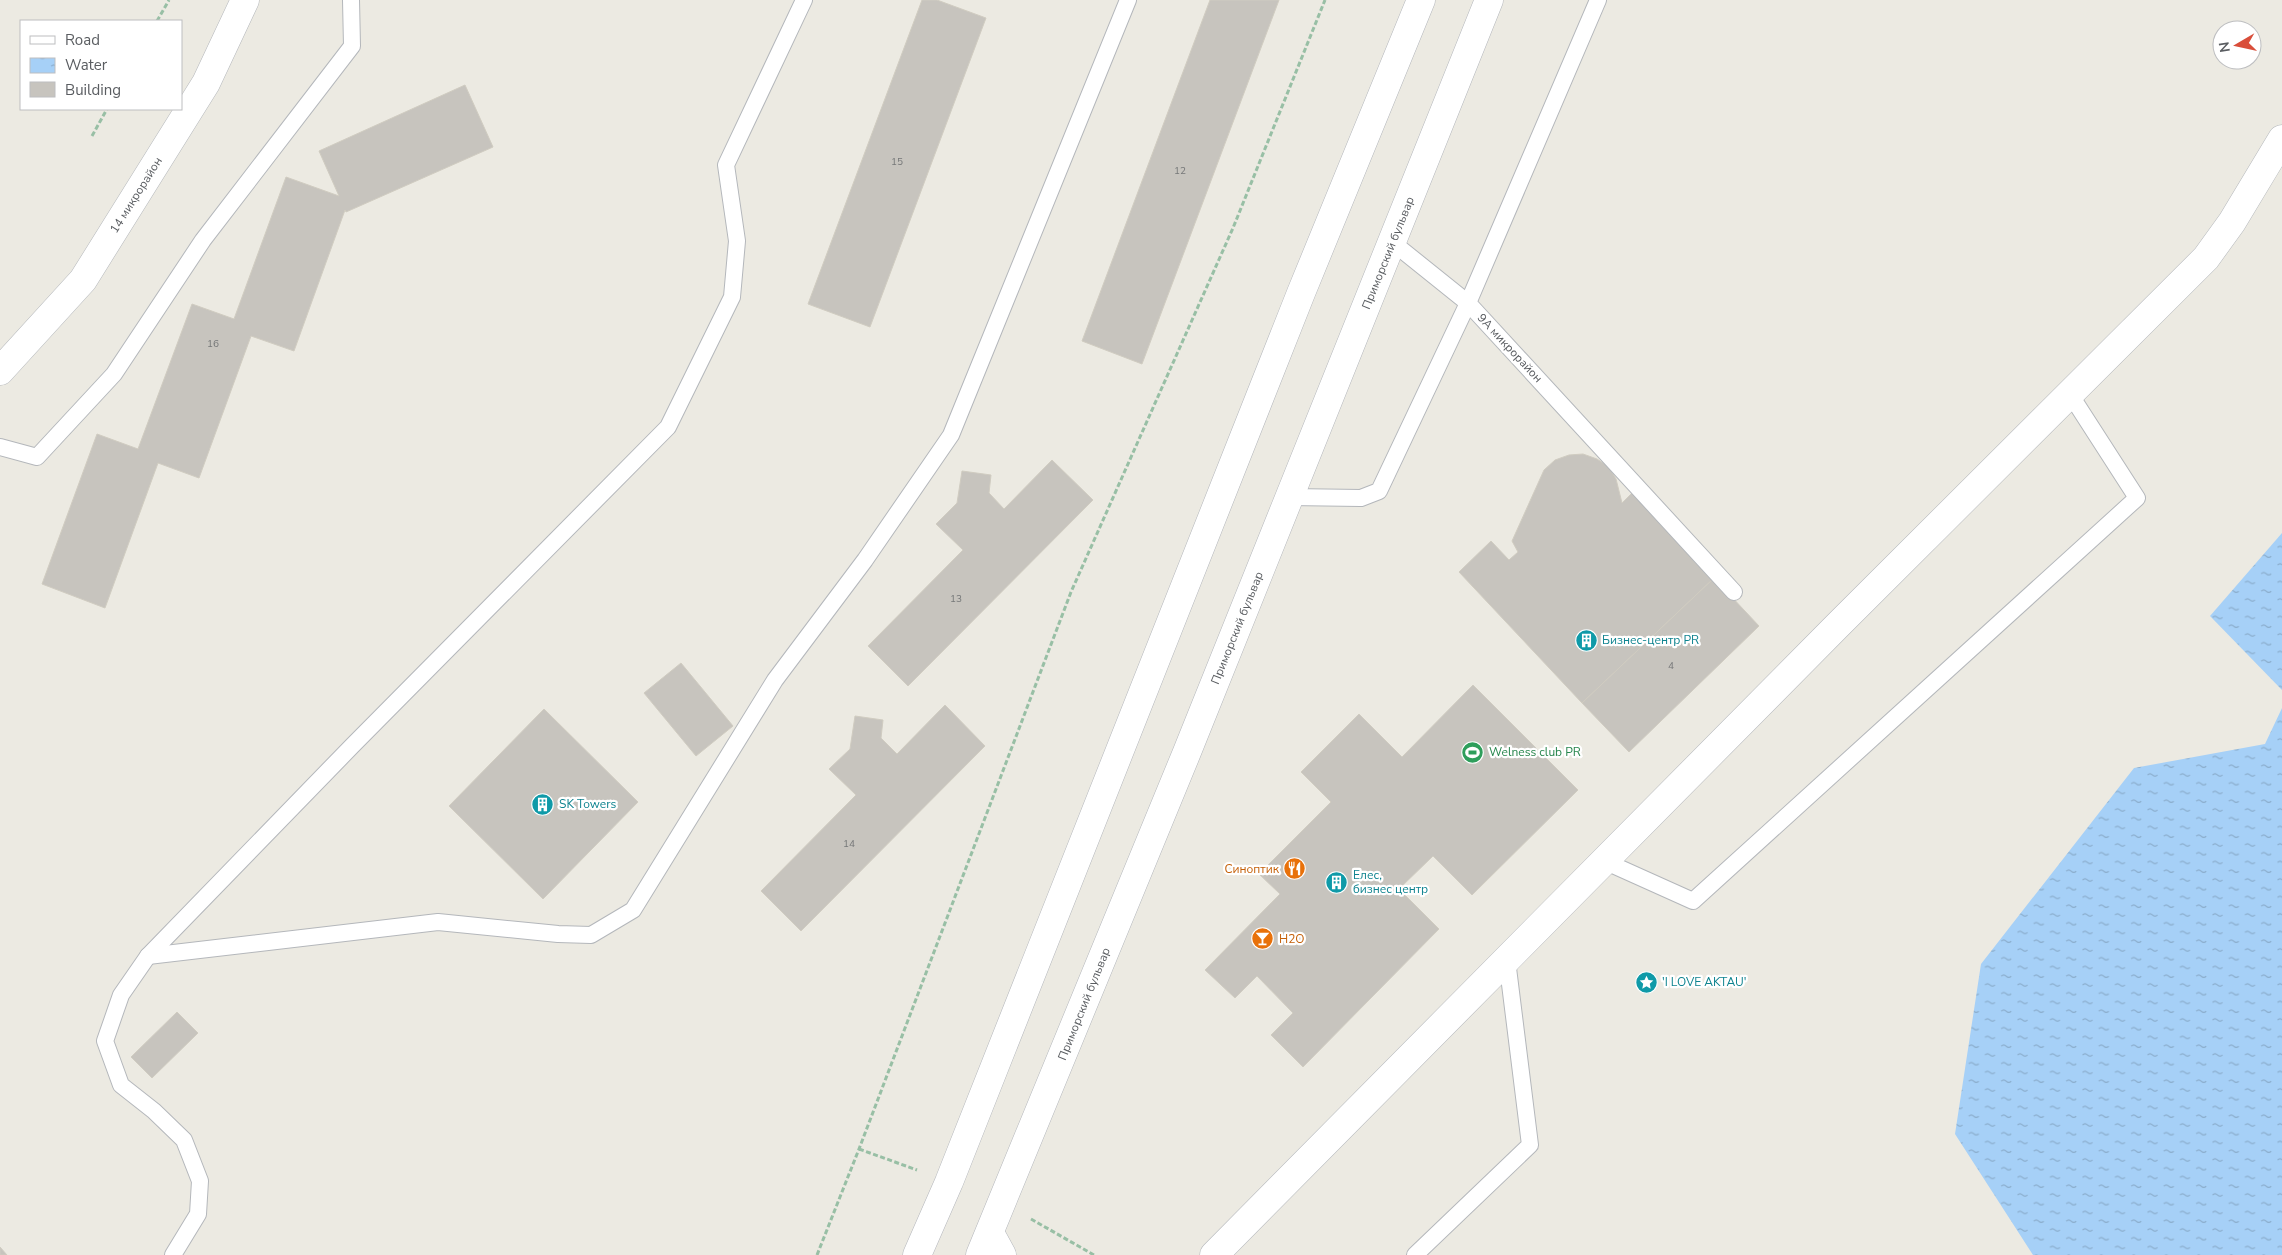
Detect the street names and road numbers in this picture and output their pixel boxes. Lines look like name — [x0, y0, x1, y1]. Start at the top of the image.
street label: 14 микрорайон — [106, 154, 166, 236]
street label: Приморский бульвар — [1358, 194, 1418, 312]
street label: 9А микрорайон — [1474, 310, 1546, 386]
street label: Приморский бульвар — [1207, 569, 1267, 687]
street label: Приморский бульвар — [1054, 945, 1114, 1063]

